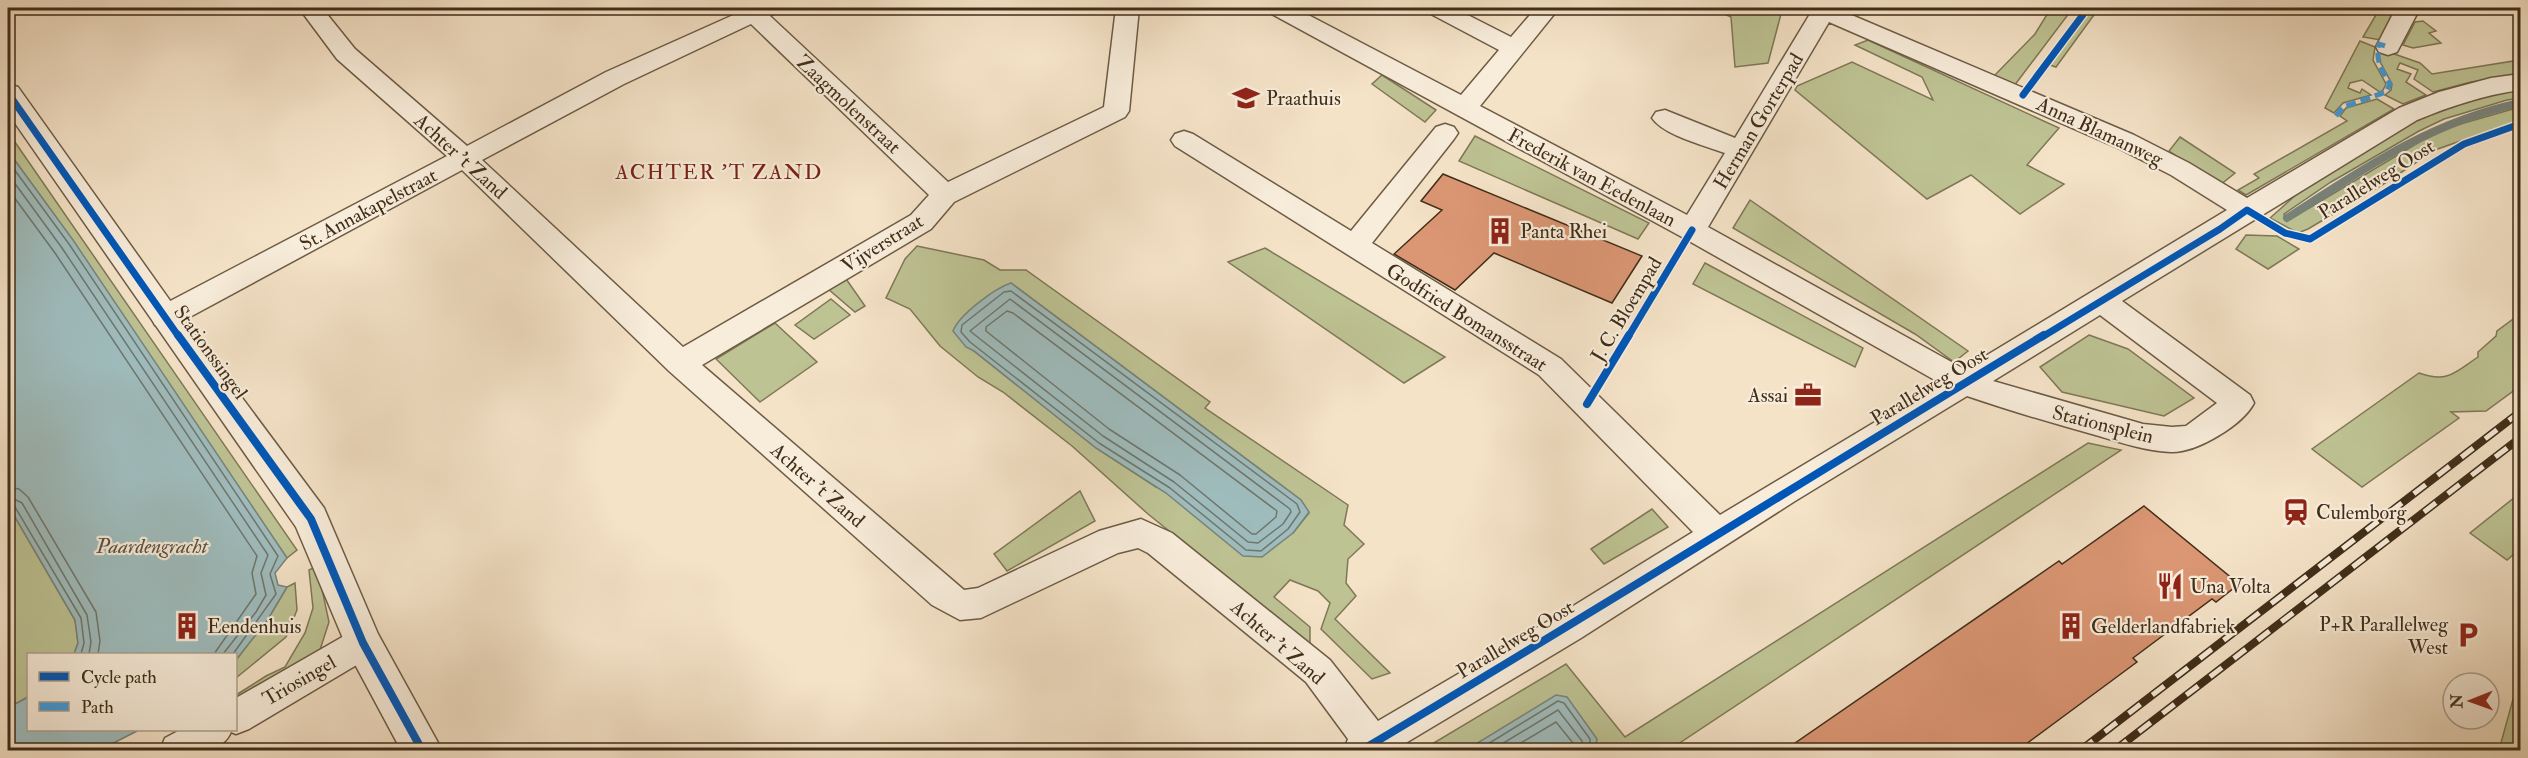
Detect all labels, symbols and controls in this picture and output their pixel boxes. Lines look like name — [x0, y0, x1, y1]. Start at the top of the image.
street label: Herman Gorterpad — [1708, 48, 1810, 194]
street label: Zaagmolenstraat — [791, 50, 906, 159]
school or university icon: Praathuis — [1231, 83, 1261, 113]
place label: Praathuis — [1266, 86, 1341, 111]
street label: Anna Blamanweg — [2032, 91, 2168, 172]
street label: Achter 't Zand — [408, 107, 512, 205]
street label: Frederik van Eedenlaan — [1503, 123, 1680, 232]
street label: Parallelweg Oost — [2313, 133, 2440, 225]
district label: ACHTER 'T ZAND — [614, 159, 823, 186]
street label: St. Annakapelstraat — [295, 162, 442, 257]
street label: Vijverstraat — [837, 208, 928, 278]
building icon: Panta Rhei — [1485, 216, 1515, 246]
place label: Panta Rhei — [1520, 219, 1607, 244]
street label: J. C. Bloempad — [1585, 252, 1668, 368]
street label: Godfried Bomansstraat — [1382, 258, 1552, 377]
street label: Stationssingel — [168, 300, 253, 404]
street label: Parallelweg Oost — [1866, 341, 1993, 431]
office icon: Assai — [1793, 380, 1823, 410]
place label: Assai — [1747, 383, 1788, 408]
street label: Stationsplein — [2049, 400, 2156, 450]
street label: Achter 't Zand — [765, 437, 870, 533]
station icon: Culemborg — [2281, 497, 2311, 527]
place label: Culemborg — [2316, 500, 2407, 525]
water label: Paardengracht — [95, 533, 209, 560]
restaurant icon: Una Volta — [2155, 571, 2185, 601]
place label: Una Volta — [2190, 574, 2272, 599]
street label: Achter 't Zand — [1225, 594, 1330, 690]
street label: Parallelweg Oost — [1452, 594, 1579, 684]
building icon: Eendenhuis — [172, 611, 202, 641]
building icon: Gelderlandfabriek — [2056, 611, 2086, 641]
place label: P+R Parallelweg West — [2319, 612, 2449, 660]
place label: Eendenhuis — [207, 614, 302, 639]
place label: Gelderlandfabriek — [2091, 614, 2236, 639]
parking icon: P+R Parallelweg West — [2453, 620, 2483, 650]
street label: Triosingel — [258, 649, 340, 711]
legend — [27, 653, 237, 731]
text: Cycle path — [81, 666, 157, 689]
north arrow — [2441, 671, 2501, 731]
text: N — [2447, 693, 2467, 710]
text: Path — [81, 696, 114, 719]

